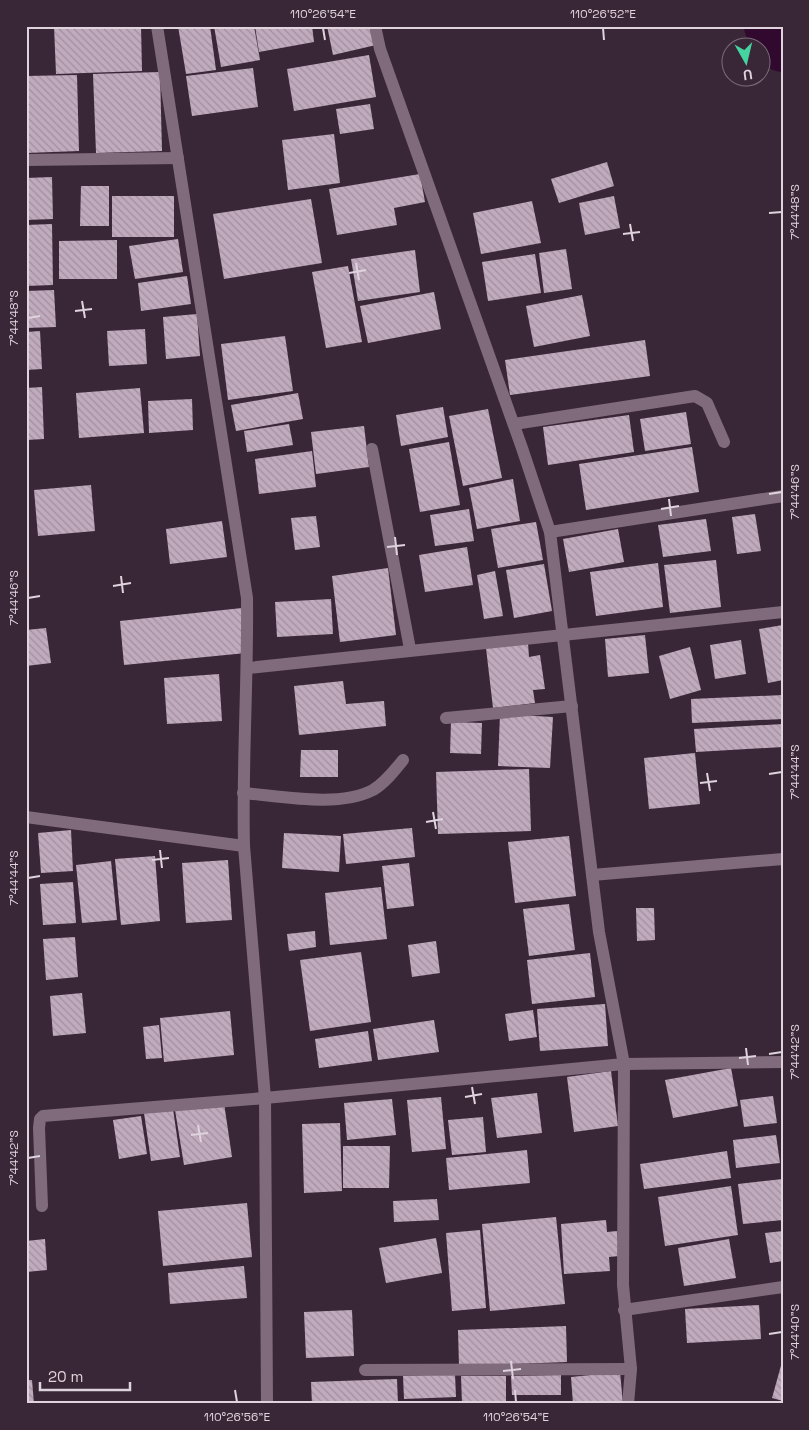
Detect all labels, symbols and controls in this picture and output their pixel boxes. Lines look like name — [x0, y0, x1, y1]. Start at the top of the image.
text: 110°26'54"E — [290, 6, 356, 22]
text: 110°26'52"E — [570, 6, 636, 22]
north arrow — [722, 38, 772, 88]
text: U — [742, 65, 754, 84]
text: 7°44'48"S — [787, 184, 803, 240]
text: 7°44'48"S — [6, 290, 22, 346]
text: 7°44'46"S — [787, 464, 803, 520]
text: 7°44'46"S — [6, 570, 22, 626]
text: 7°44'44"S — [787, 744, 803, 800]
text: 7°44'44"S — [6, 850, 22, 906]
text: 7°44'42"S — [787, 1024, 803, 1080]
text: 7°44'42"S — [6, 1130, 22, 1186]
text: 7°44'40"S — [787, 1304, 803, 1360]
scale bar — [40, 1360, 130, 1392]
text: 20 m — [48, 1367, 83, 1386]
text: 110°26'56"E — [204, 1409, 270, 1425]
text: 110°26'54"E — [483, 1409, 549, 1425]

